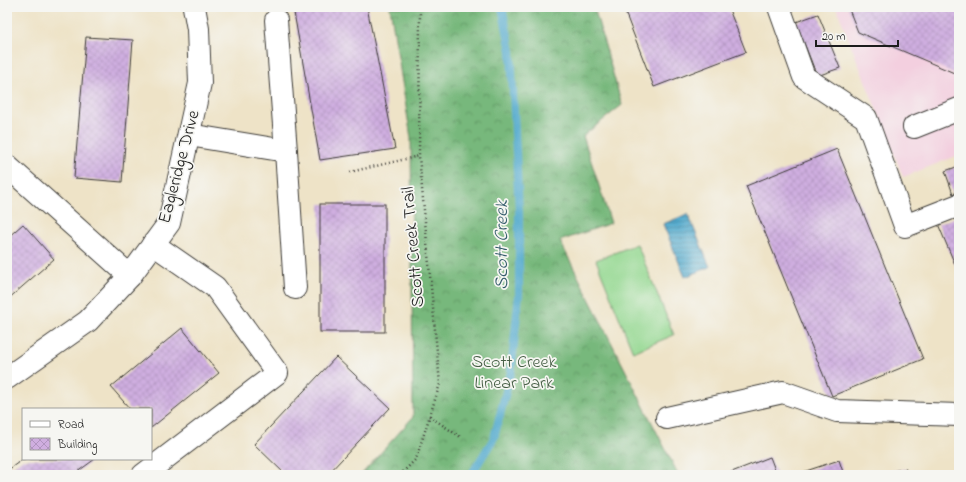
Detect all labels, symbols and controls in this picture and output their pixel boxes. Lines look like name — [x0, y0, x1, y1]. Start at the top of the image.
scale bar — [816, 22, 898, 48]
text: 20 m — [822, 28, 845, 46]
street label: Eagleridge Drive — [152, 107, 209, 227]
street label: Scott Creek Trail — [396, 185, 432, 309]
water label: Scott Creek — [489, 199, 516, 290]
park label: Scott Creek Linear Park — [472, 350, 557, 397]
legend — [22, 408, 152, 460]
text: Road — [58, 416, 84, 434]
text: Building — [57, 436, 97, 455]

